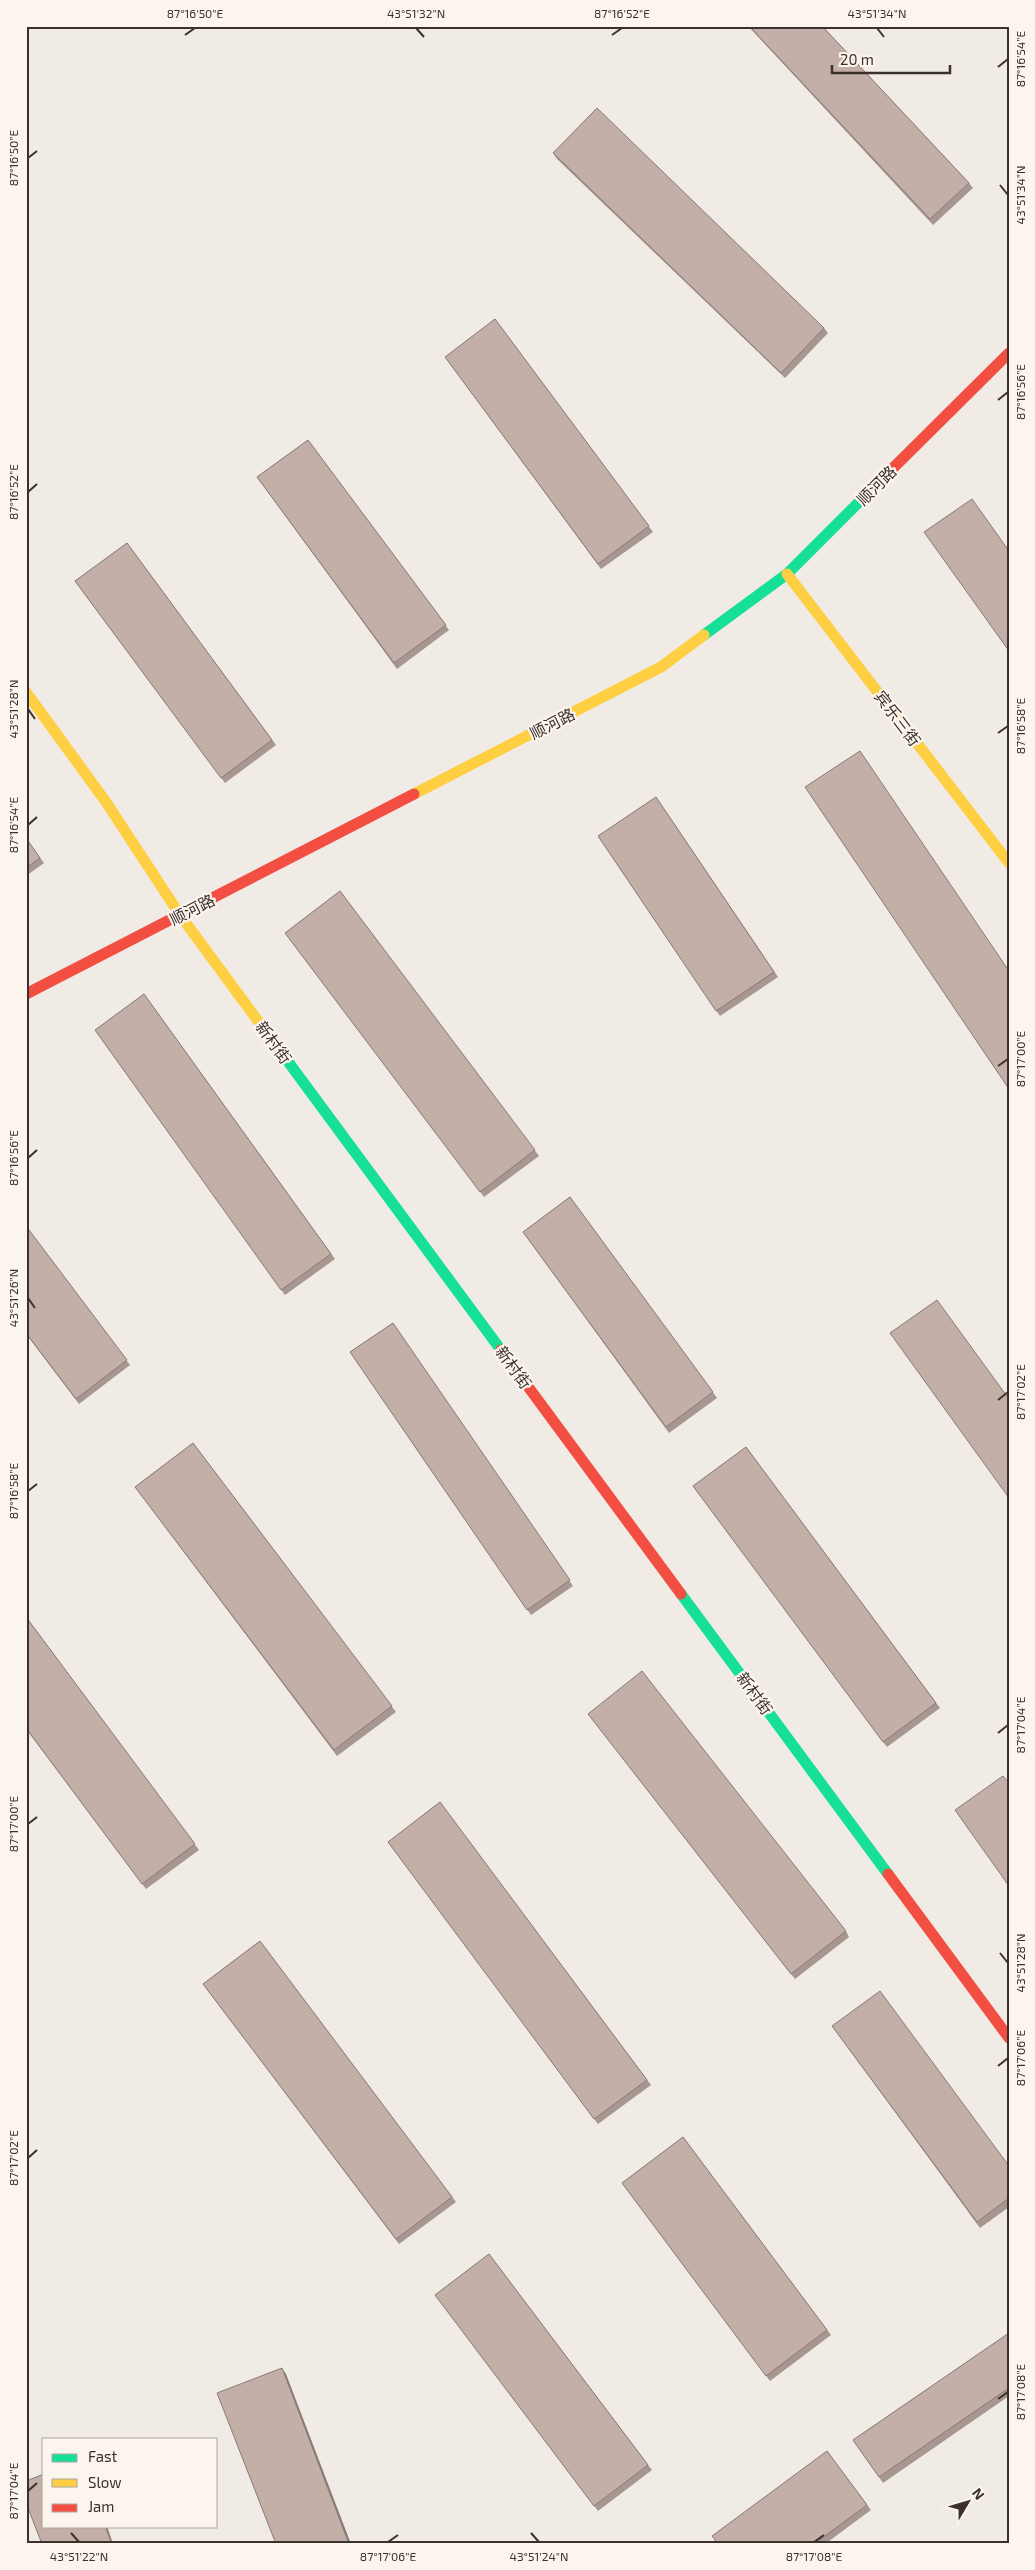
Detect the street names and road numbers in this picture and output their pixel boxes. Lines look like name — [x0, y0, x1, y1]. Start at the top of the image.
street label: 顺河路 — [852, 461, 900, 509]
street label: 宾乐三街 — [871, 687, 925, 749]
street label: 顺河路 — [526, 704, 578, 742]
street label: 顺河路 — [166, 890, 218, 928]
street label: 新村街 — [252, 1017, 296, 1067]
street label: 新村街 — [492, 1342, 536, 1392]
street label: 新村街 — [733, 1668, 777, 1718]

